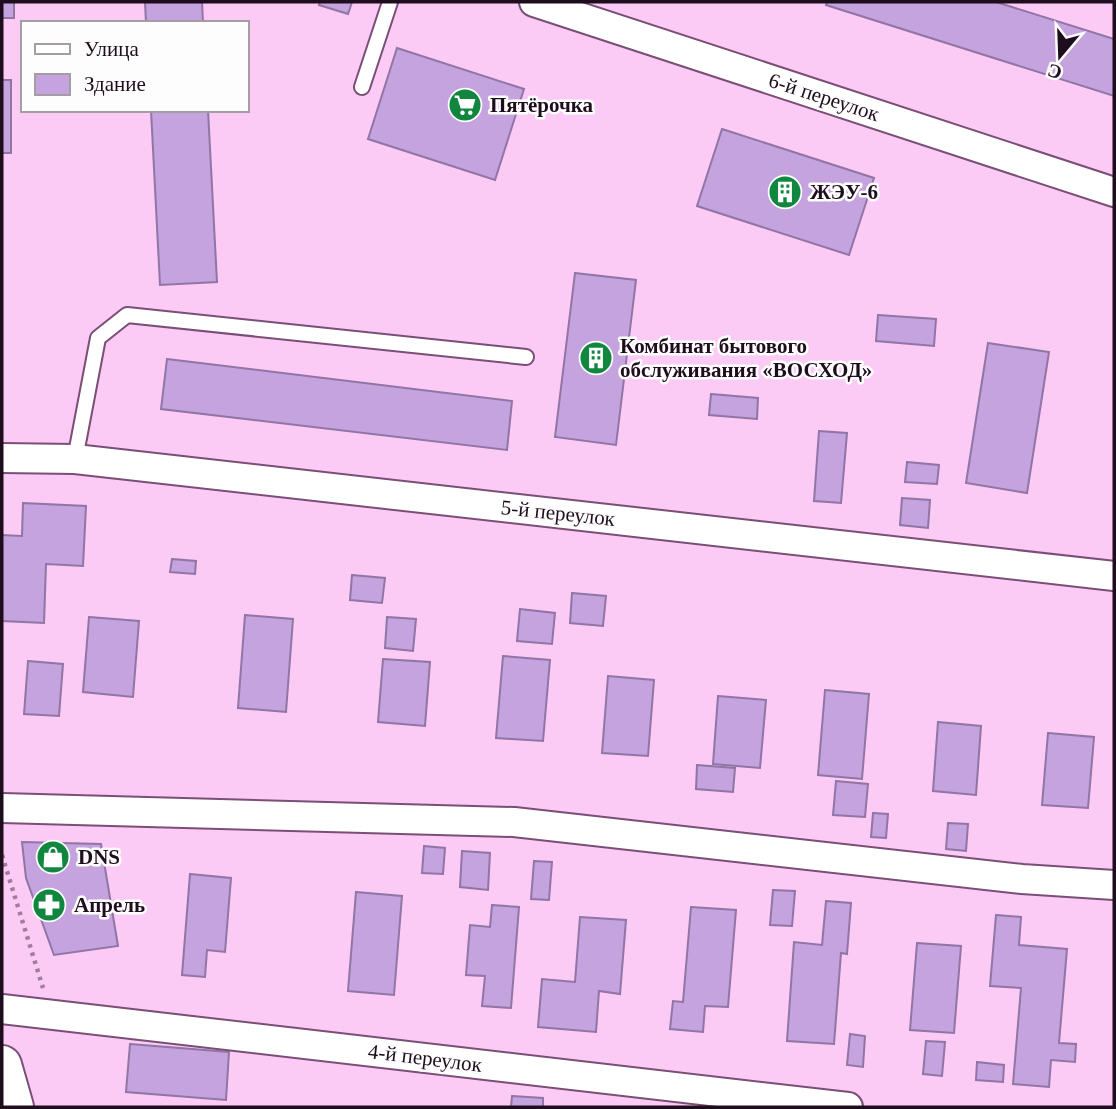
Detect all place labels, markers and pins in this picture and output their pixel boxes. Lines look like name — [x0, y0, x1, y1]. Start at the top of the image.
supermarket icon: Пятёрочка — [446, 86, 484, 124]
place label: Пятёрочка — [490, 93, 594, 117]
building icon: ЖЭУ-6 — [766, 173, 804, 211]
place label: ЖЭУ-6 — [810, 180, 878, 204]
place label: Комбинат бытового обслуживания «ВОСХОД» — [620, 334, 872, 382]
building icon: Комбинат бытового обслуживания «ВОСХОД» — [577, 339, 615, 377]
shop icon: DNS — [34, 838, 72, 876]
place label: DNS — [78, 845, 120, 869]
pharmacy icon: Апрель — [30, 886, 68, 924]
place label: Апрель — [74, 893, 145, 917]

